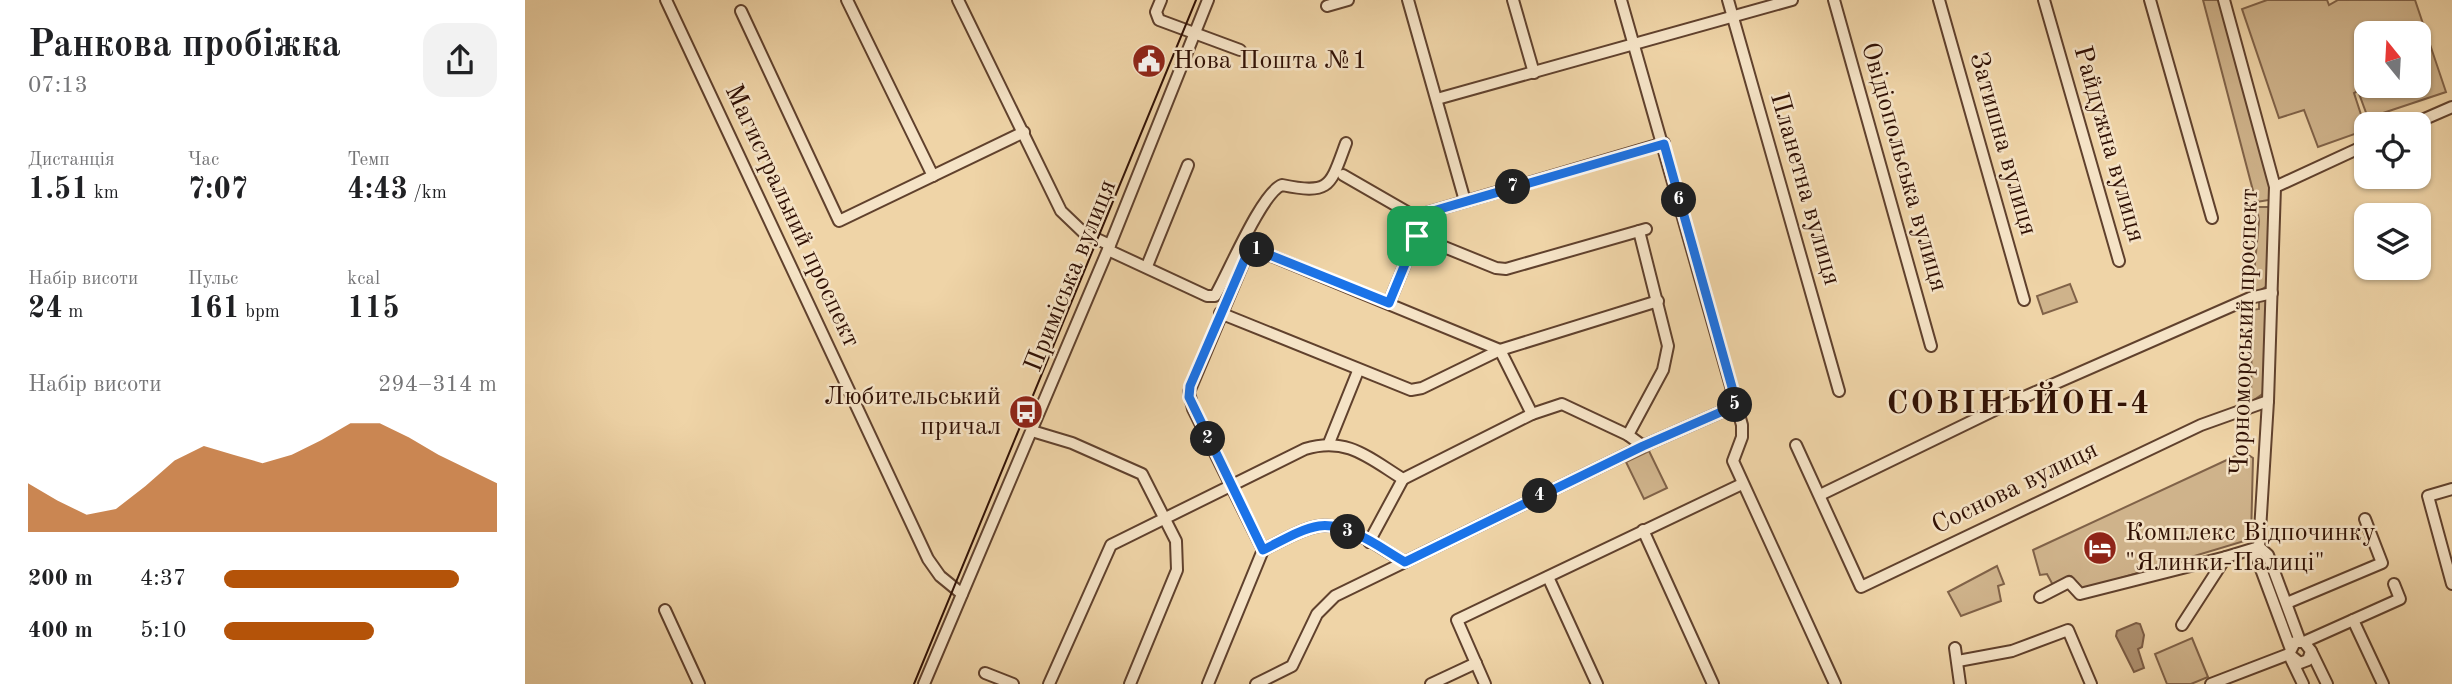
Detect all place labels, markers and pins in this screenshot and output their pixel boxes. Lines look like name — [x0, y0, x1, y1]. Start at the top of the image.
public building icon: Нова Пошта №1 — [1130, 42, 1168, 80]
place label: Нова Пошта №1 — [1173, 48, 1367, 74]
pin: 7 — [1495, 170, 1531, 204]
pin: 6 — [1661, 182, 1697, 218]
pin — [1387, 206, 1447, 266]
pin: 1 — [1239, 232, 1275, 268]
place label: Любительський причал — [824, 384, 1001, 440]
pin: 5 — [1717, 388, 1753, 422]
bus stop icon: Любительський причал — [1007, 393, 1045, 431]
pin: 2 — [1191, 422, 1225, 457]
pin: 4 — [1523, 478, 1557, 514]
pin: 3 — [1331, 514, 1365, 550]
place label: Комплекс Відпочинку "Ялинки-Палиці" — [2125, 520, 2376, 576]
hotel icon: Комплекс Відпочинку "Ялинки-Палиці" — [2081, 529, 2119, 567]

